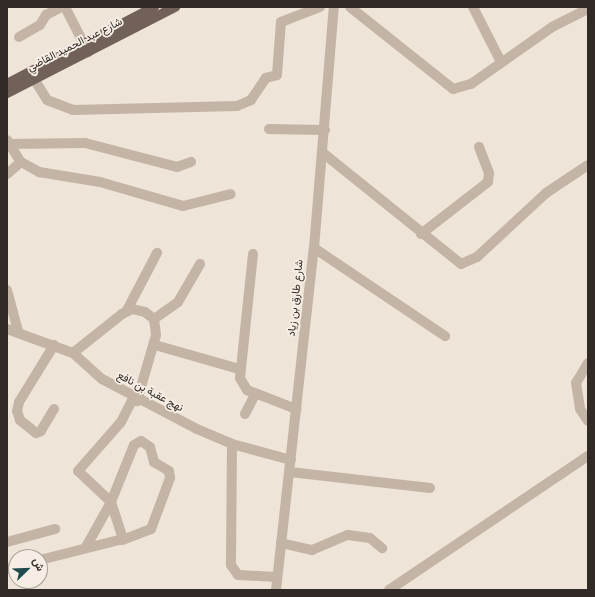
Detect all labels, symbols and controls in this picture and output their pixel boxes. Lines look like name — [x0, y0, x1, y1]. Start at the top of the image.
street label: شارع عبد الحميد القاضي — [25, 15, 125, 75]
street label: شارع طارق بن زياد — [285, 259, 307, 337]
street label: نهج عقبة بن نافع — [115, 369, 185, 415]
north arrow — [8, 549, 48, 589]
text: ش — [30, 556, 47, 573]

